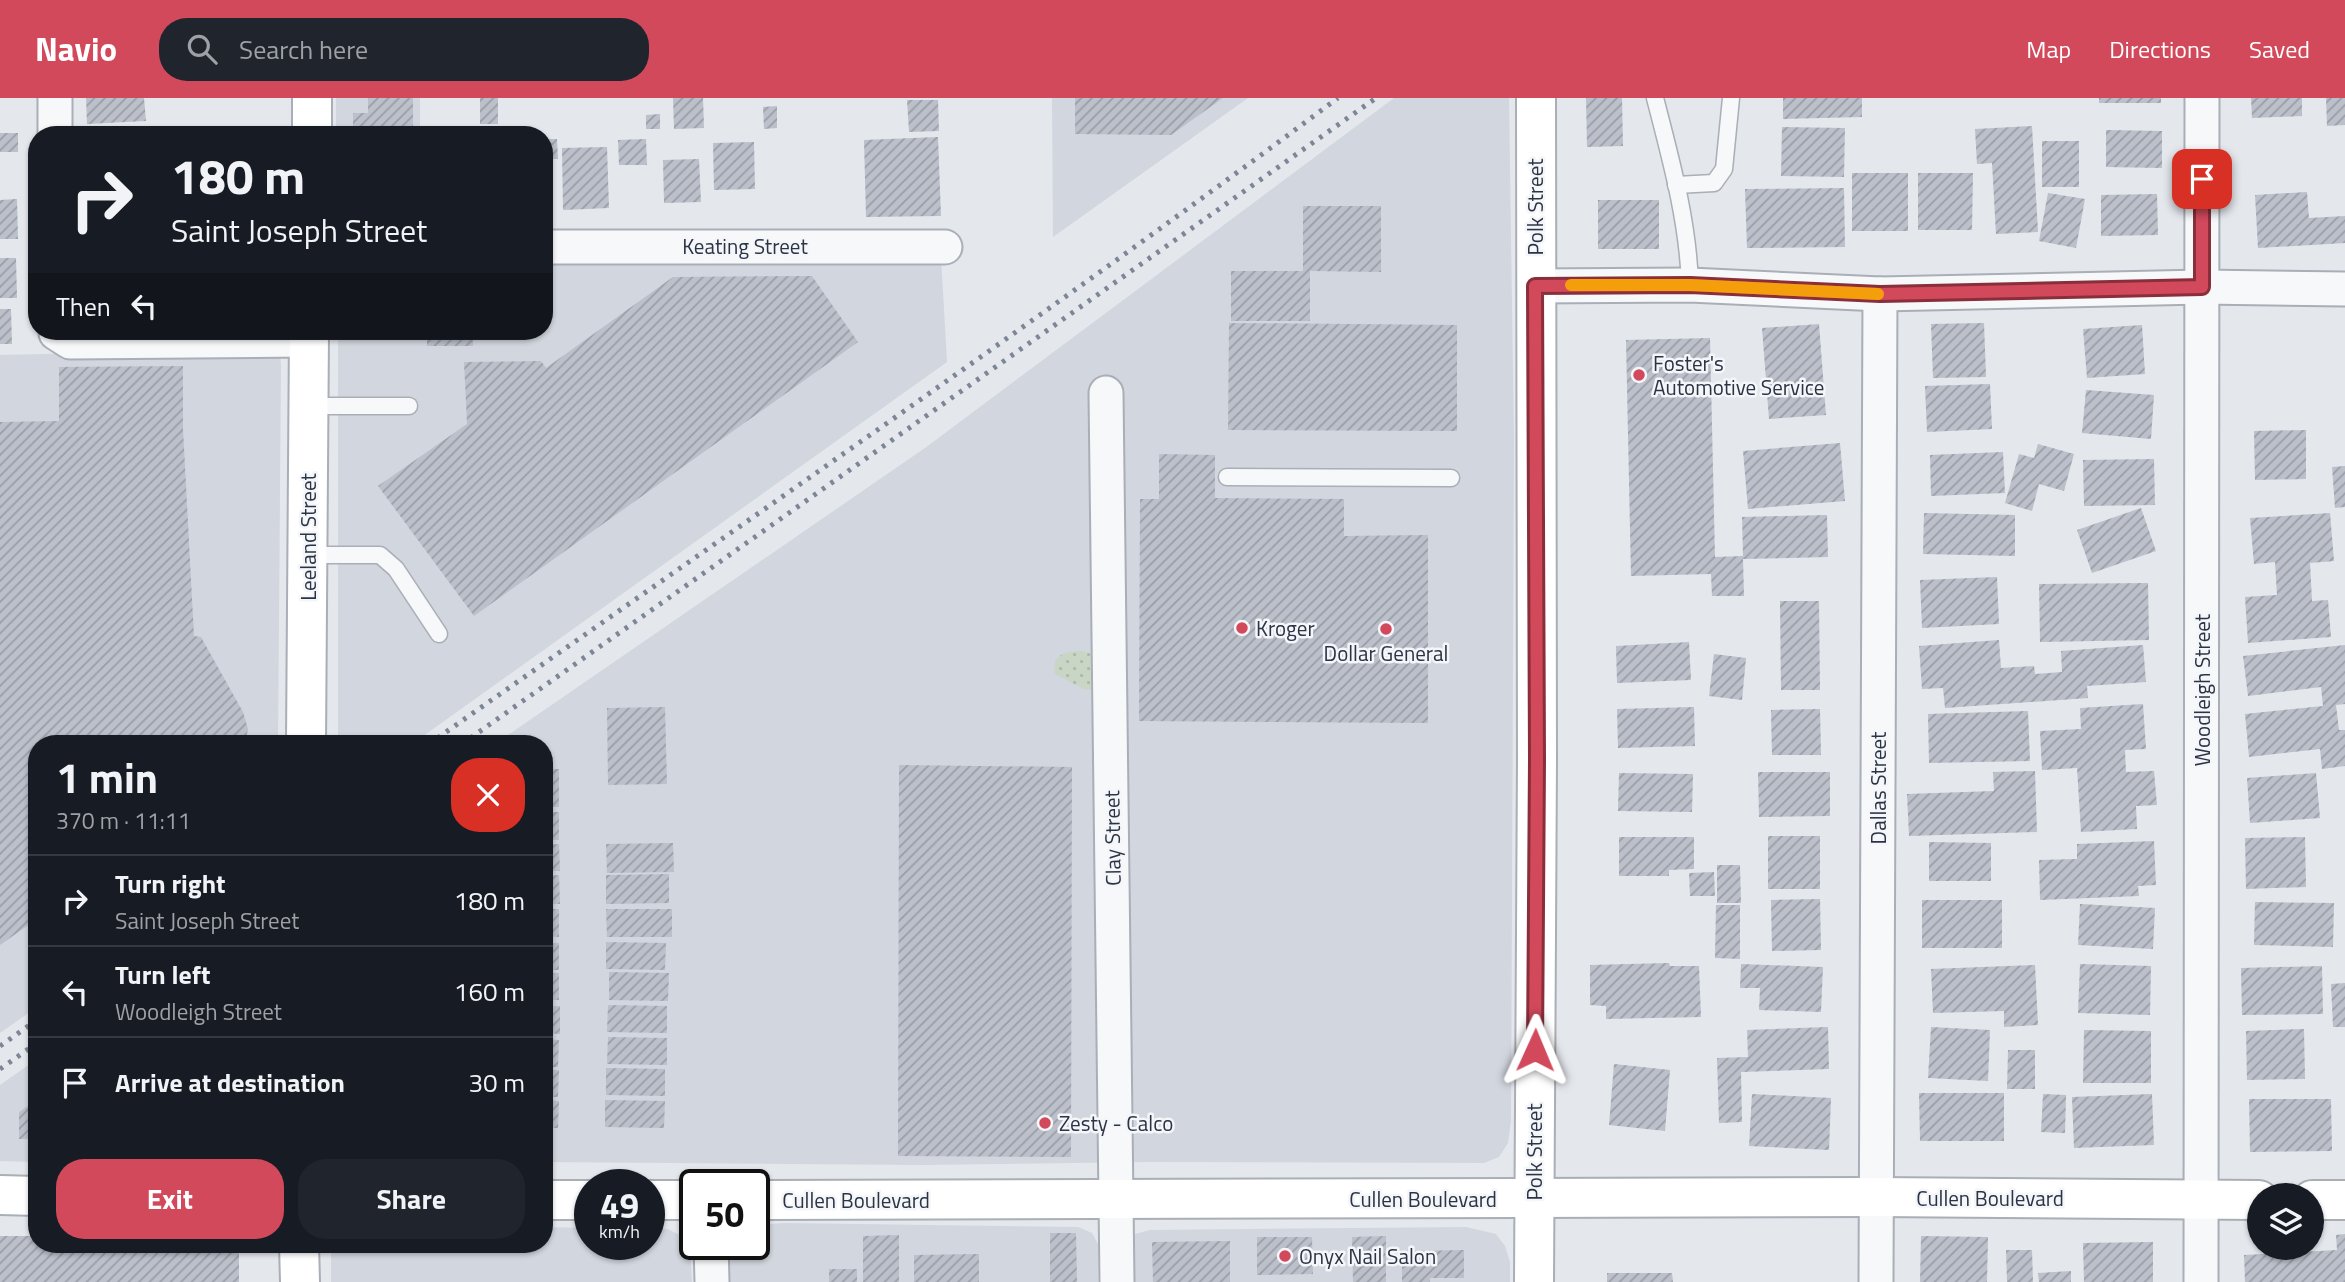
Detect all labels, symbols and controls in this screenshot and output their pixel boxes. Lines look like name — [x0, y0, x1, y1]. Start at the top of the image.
search box — [159, 18, 649, 81]
text: Navio — [35, 24, 117, 74]
icon: search — [183, 30, 221, 68]
text: Search here — [239, 30, 368, 69]
text: Map — [2026, 31, 2071, 67]
text: Directions — [2109, 31, 2211, 67]
text: Saved — [2249, 31, 2310, 67]
text: 180 m — [171, 138, 305, 213]
pin — [2172, 149, 2232, 209]
icon: right — [56, 154, 147, 245]
street label: Polk Street — [1519, 158, 1551, 256]
icon: arrive — [2183, 160, 2221, 198]
text: Saint Joseph Street — [171, 206, 427, 254]
street label: Keating Street — [682, 230, 808, 262]
text: Then — [56, 287, 111, 326]
icon: left — [125, 287, 163, 325]
place label: Foster's Automotive Service — [1653, 347, 1824, 403]
marker: Foster's Automotive Service — [1631, 367, 1647, 383]
street label: Leeland Street — [292, 473, 324, 601]
place label: Kroger — [1256, 612, 1315, 644]
street label: Woodleigh Street — [2186, 613, 2218, 766]
marker: Kroger — [1234, 620, 1250, 636]
marker: Dollar General — [1378, 621, 1394, 637]
place label: Dollar General — [1324, 637, 1448, 669]
street label: Dallas Street — [1862, 731, 1894, 844]
text: 1 min — [56, 745, 158, 809]
button: close — [451, 758, 525, 832]
street label: Clay Street — [1095, 789, 1129, 886]
text: 370 m · 11:11 — [56, 803, 191, 838]
text: Turn right — [115, 864, 226, 903]
text: 180 m — [454, 881, 525, 920]
icon: right — [56, 882, 94, 920]
text: Saint Joseph Street — [115, 903, 299, 938]
text: Turn left — [115, 955, 210, 994]
text: 160 m — [454, 972, 525, 1011]
icon: left — [56, 973, 94, 1011]
text: Woodleigh Street — [115, 994, 282, 1029]
position arrow — [1498, 1013, 1572, 1087]
text: Arrive at destination — [115, 1063, 345, 1102]
text: 30 m — [468, 1063, 525, 1102]
icon: arrive — [56, 1064, 94, 1102]
street label: Polk Street — [1518, 1103, 1550, 1201]
place label: Zesty - Calco — [1059, 1107, 1173, 1139]
marker: Zesty - Calco — [1037, 1115, 1053, 1131]
button: Exit — [56, 1159, 284, 1239]
button: Share — [298, 1159, 525, 1239]
speed limit sign: 50 — [679, 1169, 770, 1260]
text: 49 — [600, 1178, 639, 1232]
street label: Cullen Boulevard — [1916, 1182, 2064, 1214]
street label: Cullen Boulevard — [1349, 1183, 1497, 1215]
map controls — [2247, 1183, 2324, 1260]
button: layers — [2247, 1183, 2324, 1260]
street label: Cullen Boulevard — [782, 1184, 930, 1216]
text: km/h — [599, 1218, 640, 1245]
place label: Onyx Nail Salon — [1299, 1240, 1436, 1272]
marker: Onyx Nail Salon — [1277, 1248, 1293, 1264]

